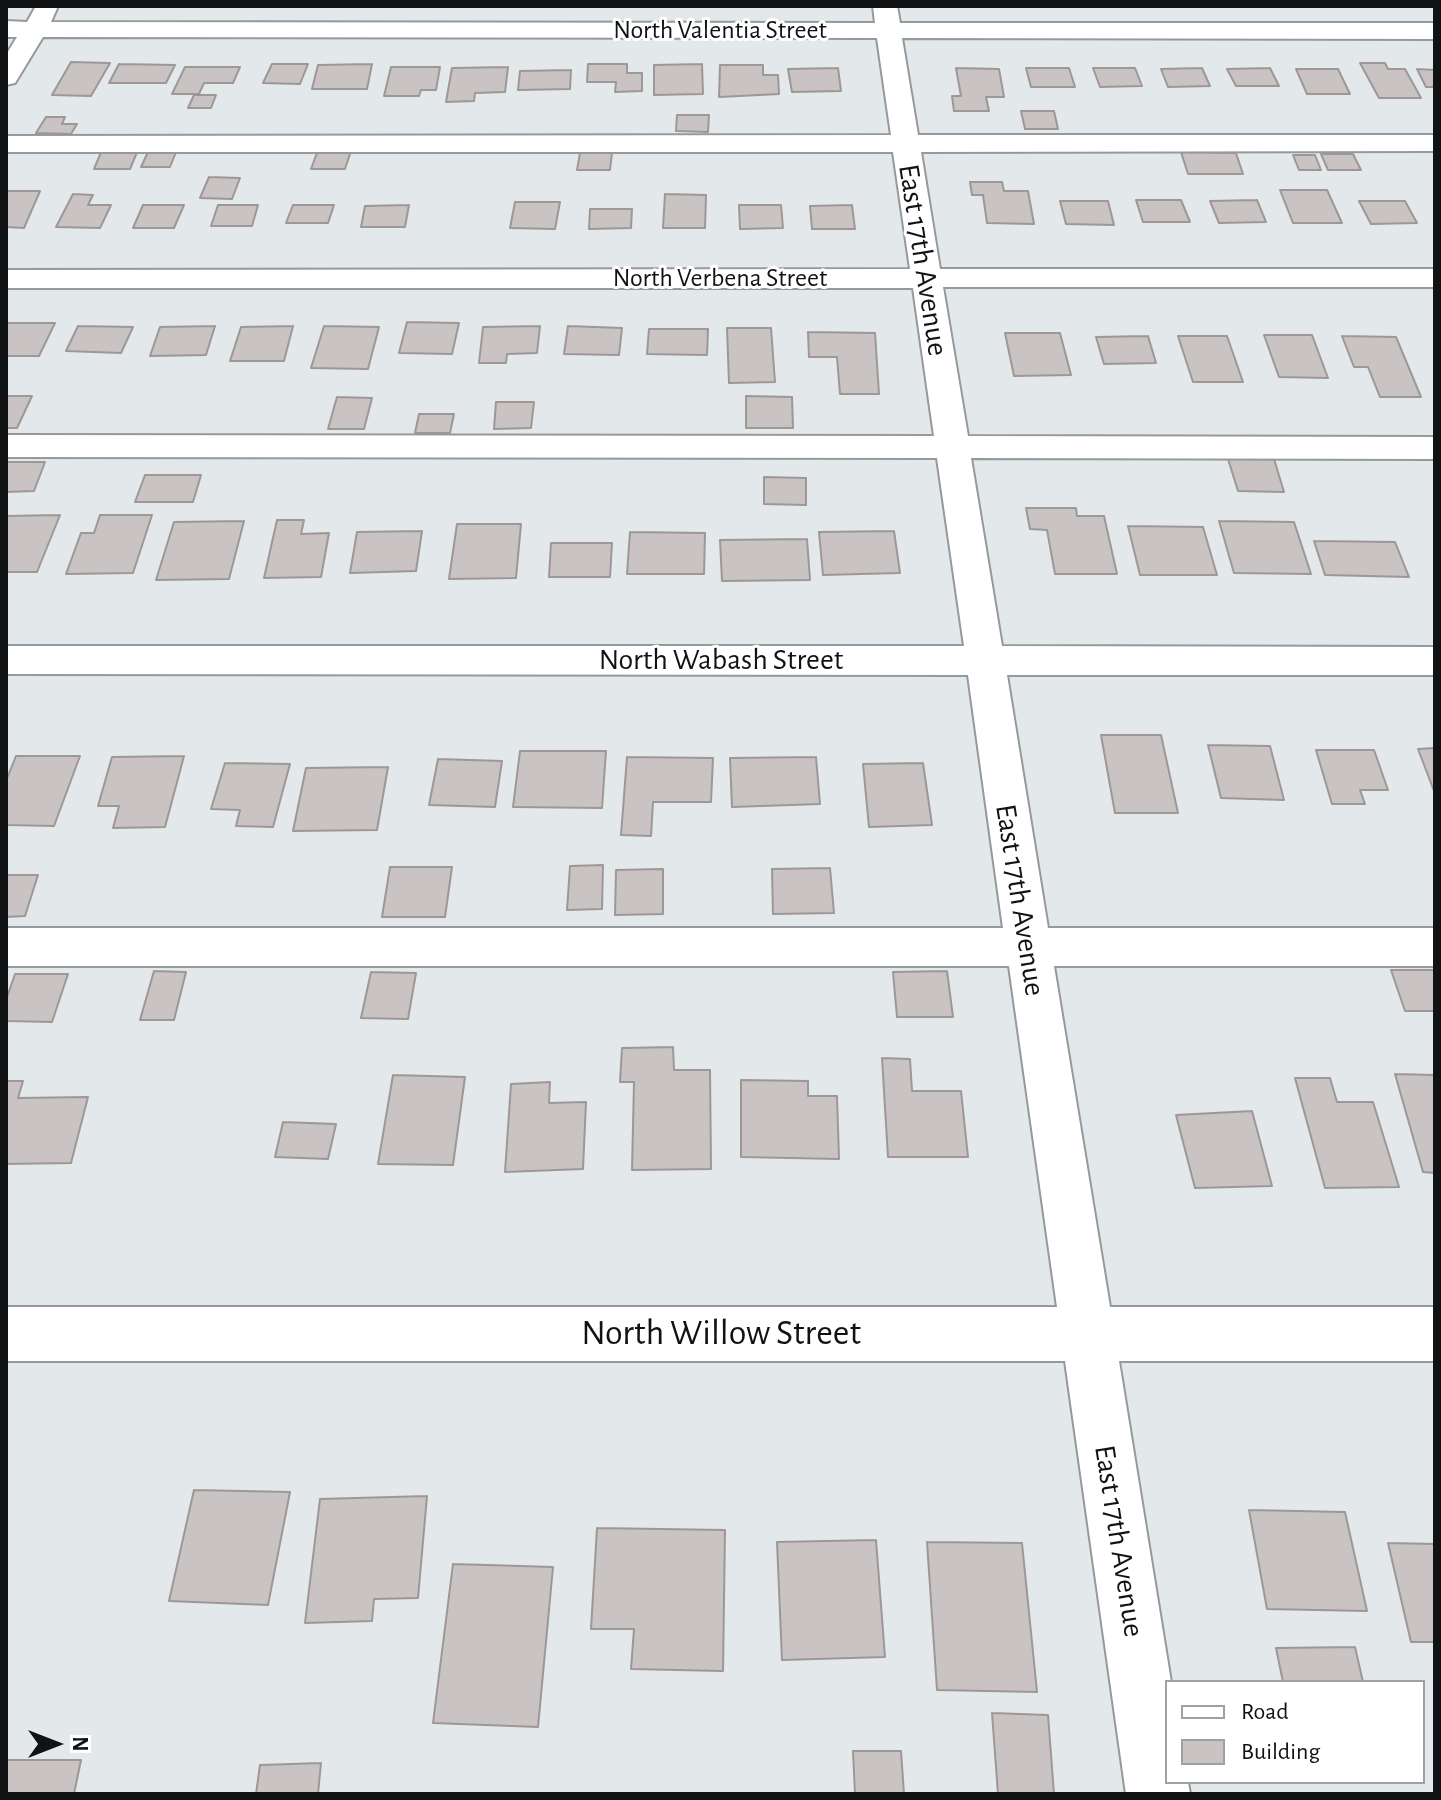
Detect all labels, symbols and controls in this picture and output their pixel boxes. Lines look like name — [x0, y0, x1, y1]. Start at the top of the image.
street label: North Valentia Street — [613, 14, 827, 46]
street label: East 17th Avenue — [890, 162, 956, 358]
street label: North Verbena Street — [613, 262, 827, 294]
street label: North Wabash Street — [599, 642, 843, 678]
street label: East 17th Avenue — [987, 802, 1053, 998]
street label: North Willow Street — [581, 1311, 861, 1355]
street label: East 17th Avenue — [1086, 1443, 1152, 1639]
legend — [1165, 1680, 1425, 1784]
text: Road — [1241, 1700, 1289, 1724]
north arrow — [16, 1704, 96, 1784]
text: N — [69, 1736, 91, 1752]
text: Building — [1241, 1740, 1320, 1764]

